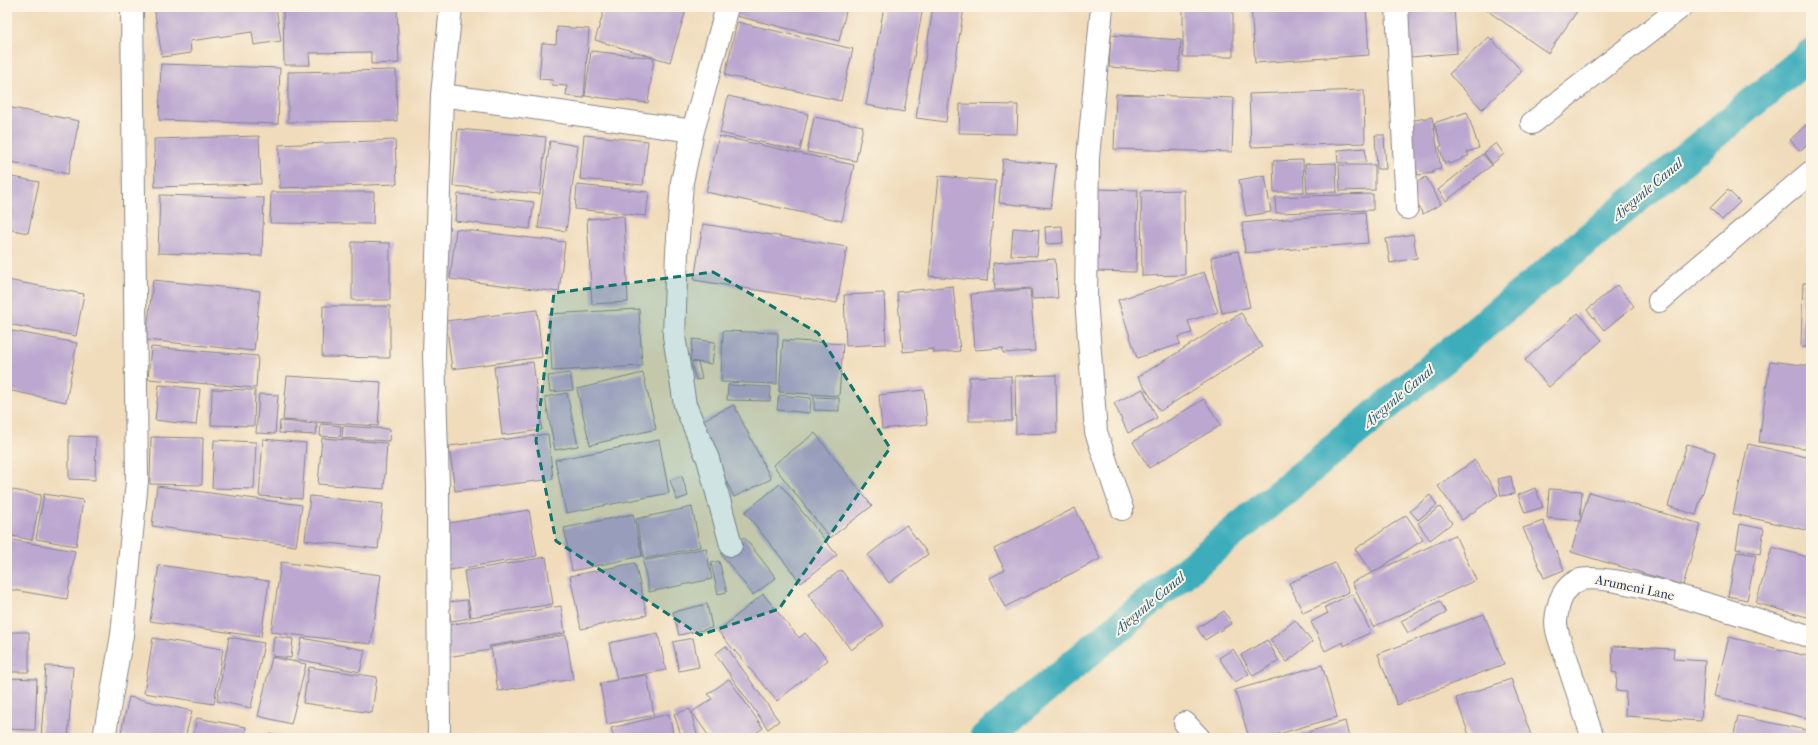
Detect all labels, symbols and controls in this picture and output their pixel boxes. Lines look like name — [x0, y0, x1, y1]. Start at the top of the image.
water label: Ajegunle Canal — [1607, 154, 1687, 225]
water label: Ajegunle Canal — [1358, 361, 1438, 432]
water label: Ajegunle Canal — [1109, 568, 1189, 639]
street label: Arumeni Lane — [1593, 572, 1676, 603]

